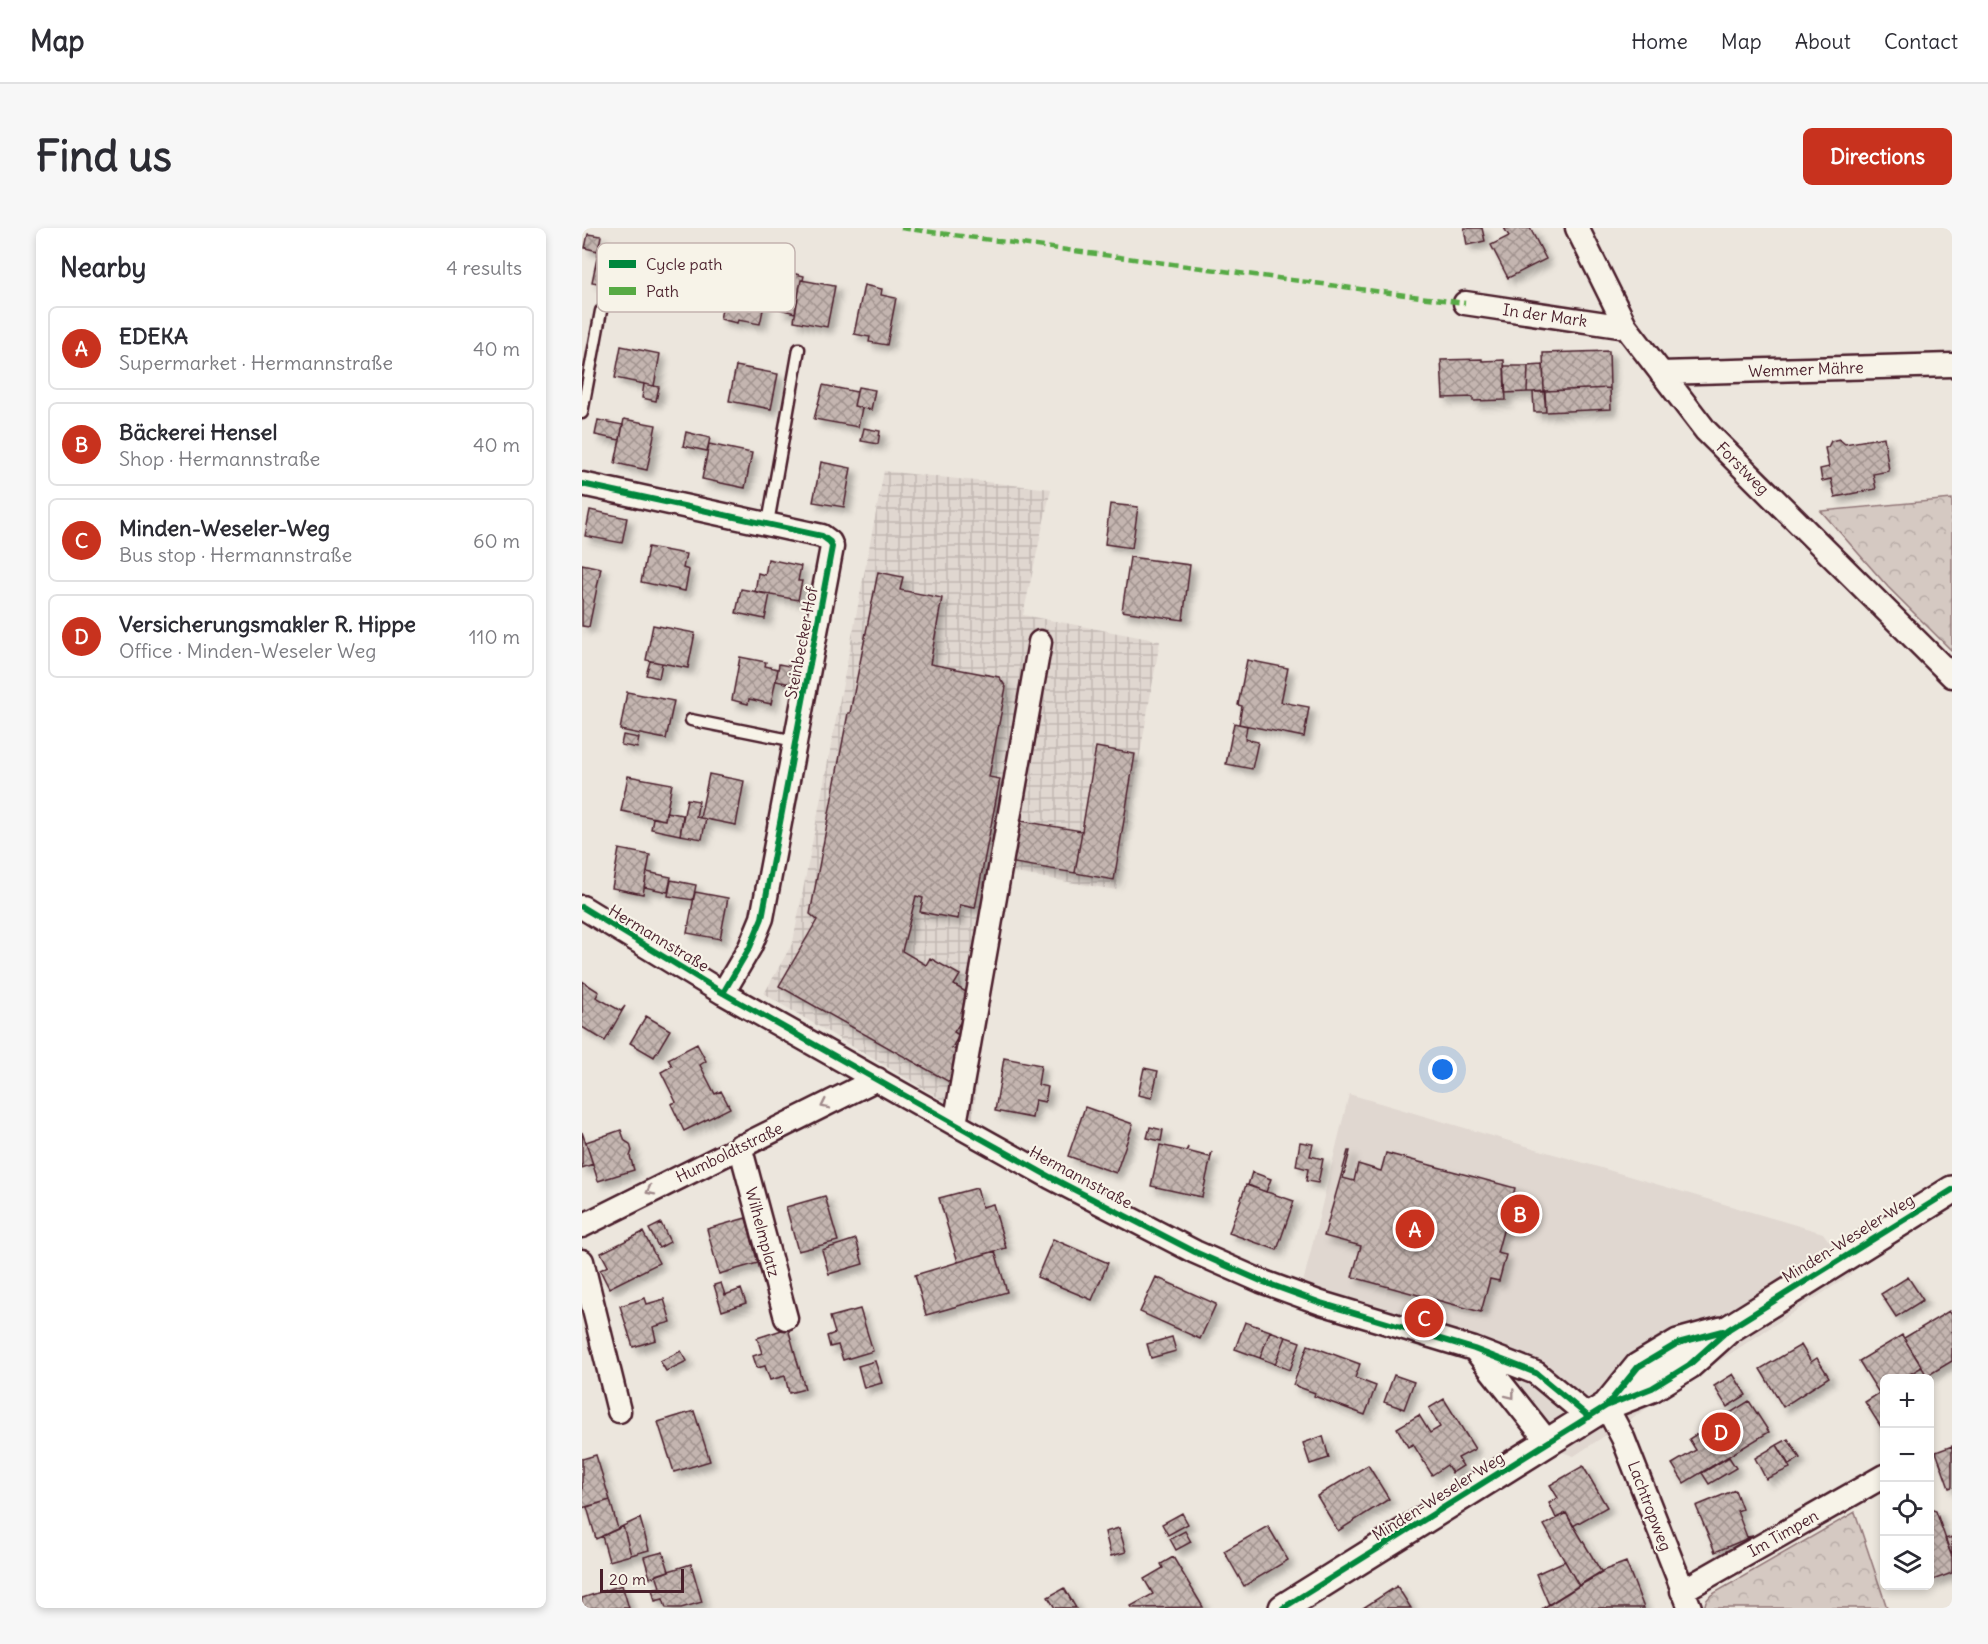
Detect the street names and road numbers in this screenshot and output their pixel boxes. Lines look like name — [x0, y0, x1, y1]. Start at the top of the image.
street label: In der Mark — [1502, 299, 1588, 331]
street label: Wemmer Mähre — [1748, 357, 1864, 381]
street label: Forstweg — [1712, 437, 1774, 499]
street label: Steinbecker Hof — [780, 585, 822, 701]
street label: Hermannstraße — [605, 900, 713, 976]
street label: Humboldtstraße — [672, 1117, 786, 1187]
street label: Hermannstraße — [1026, 1141, 1136, 1213]
street label: Wilhelmplatz — [741, 1185, 785, 1279]
street label: Minden-Weseler Weg — [1778, 1189, 1918, 1287]
street label: Minden-Weseler Weg — [1368, 1447, 1508, 1545]
street label: Lachtropweg — [1624, 1458, 1676, 1554]
street label: Im Timpen — [1744, 1505, 1822, 1561]

